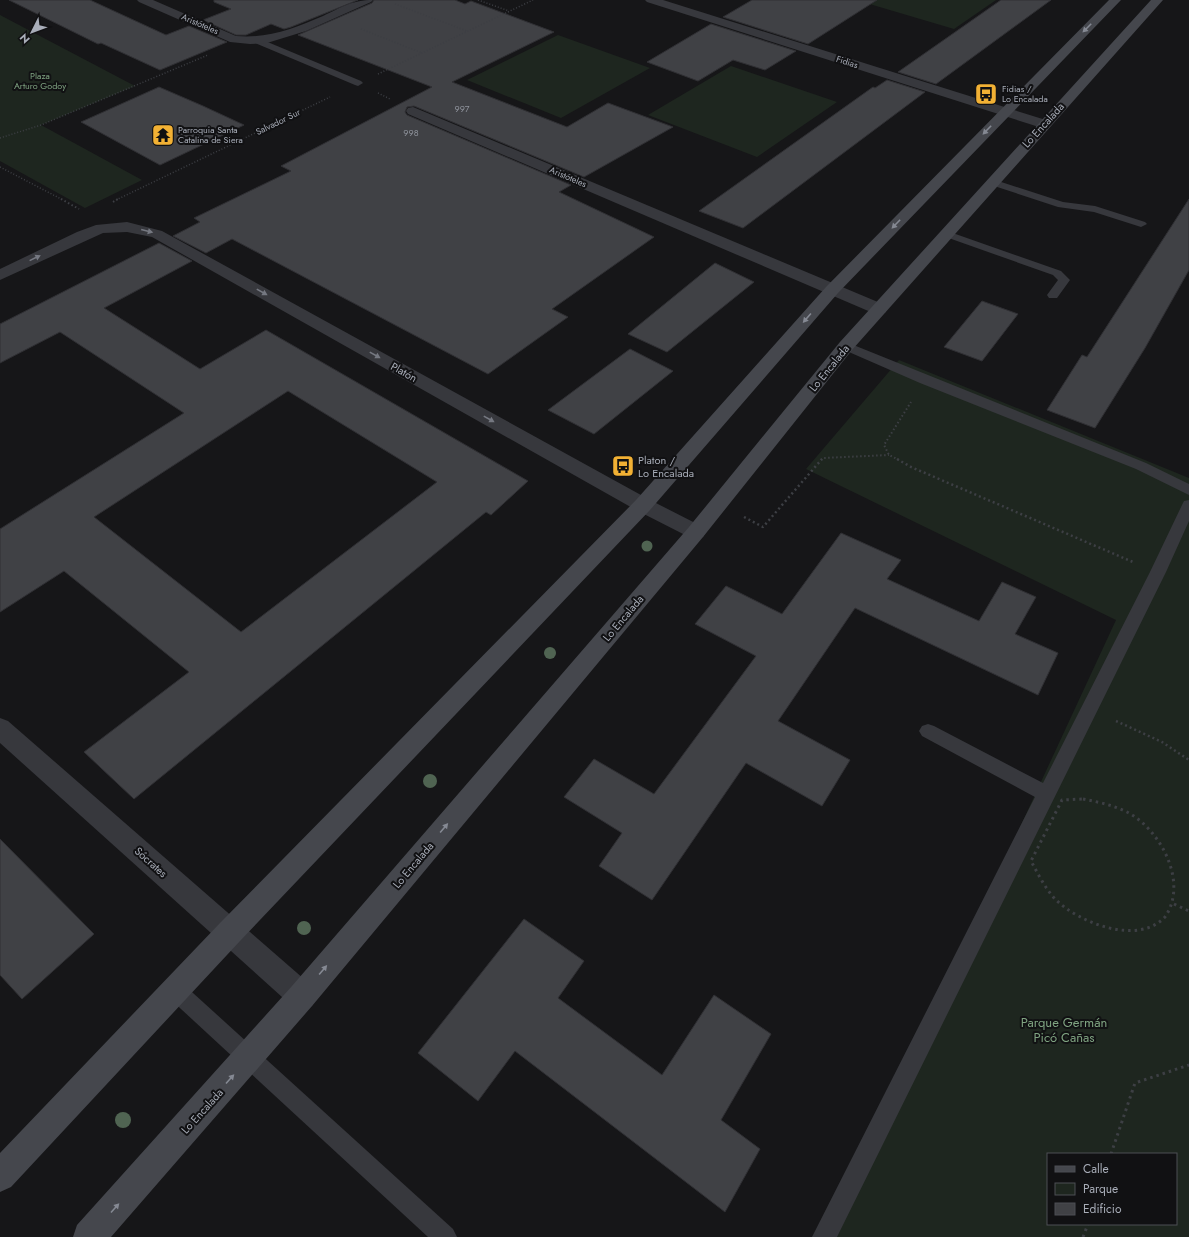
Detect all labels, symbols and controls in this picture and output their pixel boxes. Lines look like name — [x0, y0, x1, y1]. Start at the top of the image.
street label: Aristóteles — [180, 10, 221, 37]
north arrow — [12, 12, 52, 52]
one-way arrow — [1083, 23, 1092, 33]
text: N — [16, 30, 33, 47]
street label: Fidias — [835, 52, 860, 71]
park label: Plaza Arturo Godoy — [14, 69, 66, 92]
bus stop icon: Fidias / Lo Encalada — [973, 81, 999, 107]
place label: Fidias / Lo Encalada — [1002, 82, 1048, 105]
street label: Lo Encalada — [1018, 99, 1068, 151]
house number: 997 — [455, 102, 470, 115]
street label: Salvador Sur — [253, 105, 303, 138]
temple icon: Parroquia Santa Catalina de Siera — [150, 122, 176, 148]
place label: Parroquia Santa Catalina de Siera — [178, 123, 243, 146]
one-way arrow — [982, 125, 992, 135]
house number: 998 — [403, 126, 419, 139]
street label: Aristóteles — [548, 163, 589, 190]
one-way arrow — [891, 219, 901, 229]
one-way arrow — [141, 228, 153, 234]
one-way arrow — [29, 255, 41, 261]
one-way arrow — [256, 288, 268, 295]
one-way arrow — [802, 313, 811, 323]
street label: Lo Encalada — [805, 341, 853, 395]
one-way arrow — [369, 352, 381, 359]
street label: Platón — [388, 358, 420, 386]
one-way arrow — [483, 415, 494, 422]
place label: Platon / Lo Encalada — [638, 452, 694, 481]
bus stop icon: Platon / Lo Encalada — [610, 453, 636, 479]
street label: Lo Encalada — [599, 591, 647, 645]
one-way arrow — [439, 823, 448, 834]
street label: Lo Encalada — [389, 838, 437, 892]
street label: Sócrates — [131, 843, 171, 881]
one-way arrow — [319, 965, 328, 975]
park label: Parque Germán Picó Cañas — [1021, 1013, 1107, 1047]
one-way arrow — [225, 1074, 234, 1085]
street label: Lo Encalada — [177, 1085, 227, 1137]
legend — [1047, 1153, 1177, 1225]
text: Calle — [1083, 1160, 1109, 1178]
text: Parque — [1083, 1180, 1118, 1198]
text: Edificio — [1083, 1200, 1122, 1218]
one-way arrow — [111, 1203, 120, 1213]

